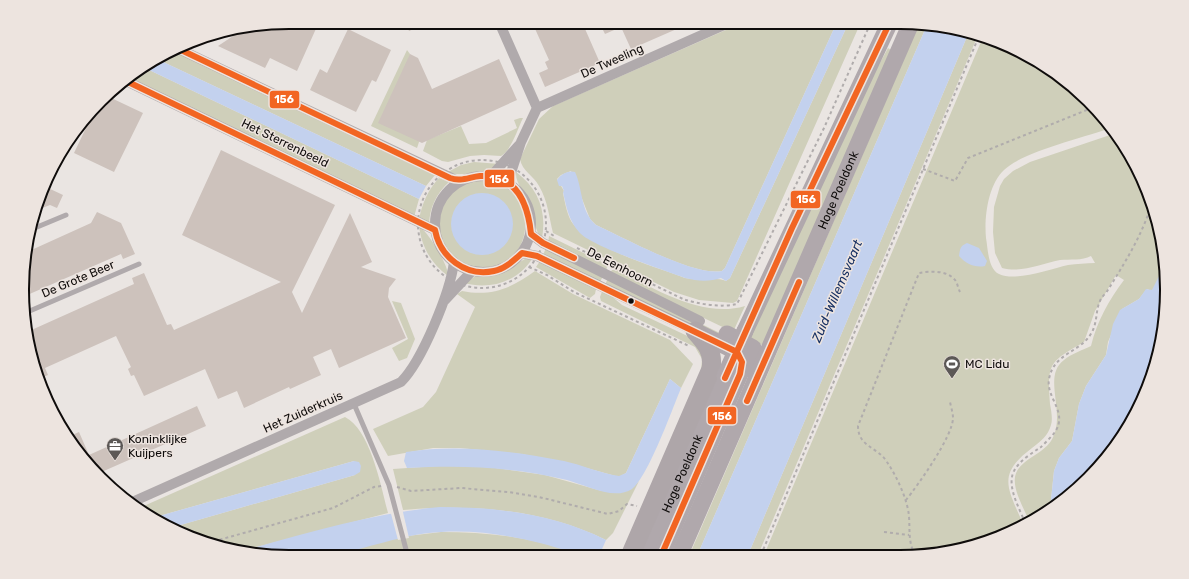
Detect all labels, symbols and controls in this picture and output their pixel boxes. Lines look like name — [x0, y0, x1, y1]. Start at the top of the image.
street label: De Tweeling — [579, 41, 645, 81]
line badge: 156 — [269, 90, 300, 109]
text: 156 — [274, 93, 294, 106]
street label: Het Sterrenbeeld — [239, 116, 331, 170]
street label: Hoge Poeldonk — [815, 148, 862, 231]
line badge: 156 — [484, 169, 515, 188]
text: 156 — [489, 173, 509, 186]
line badge: 156 — [790, 190, 821, 209]
text: 156 — [796, 193, 816, 206]
water label: Zuid-Willemsvaart — [808, 237, 866, 345]
street label: De Eenhoorn — [585, 244, 655, 290]
street label: De Grote Beer — [39, 257, 117, 301]
unlabelled marker — [626, 296, 636, 306]
sports icon: MC Lidu — [942, 354, 962, 379]
place label: MC Lidu — [965, 357, 1009, 371]
street label: Het Zuiderkruis — [261, 388, 345, 436]
line badge: 156 — [707, 406, 737, 425]
text: 156 — [712, 410, 732, 423]
place label: Koninklijke Kuijpers — [128, 432, 187, 460]
street label: Hoge Poeldonk — [659, 432, 706, 515]
office icon: Koninklijke Kuijpers — [105, 436, 125, 461]

